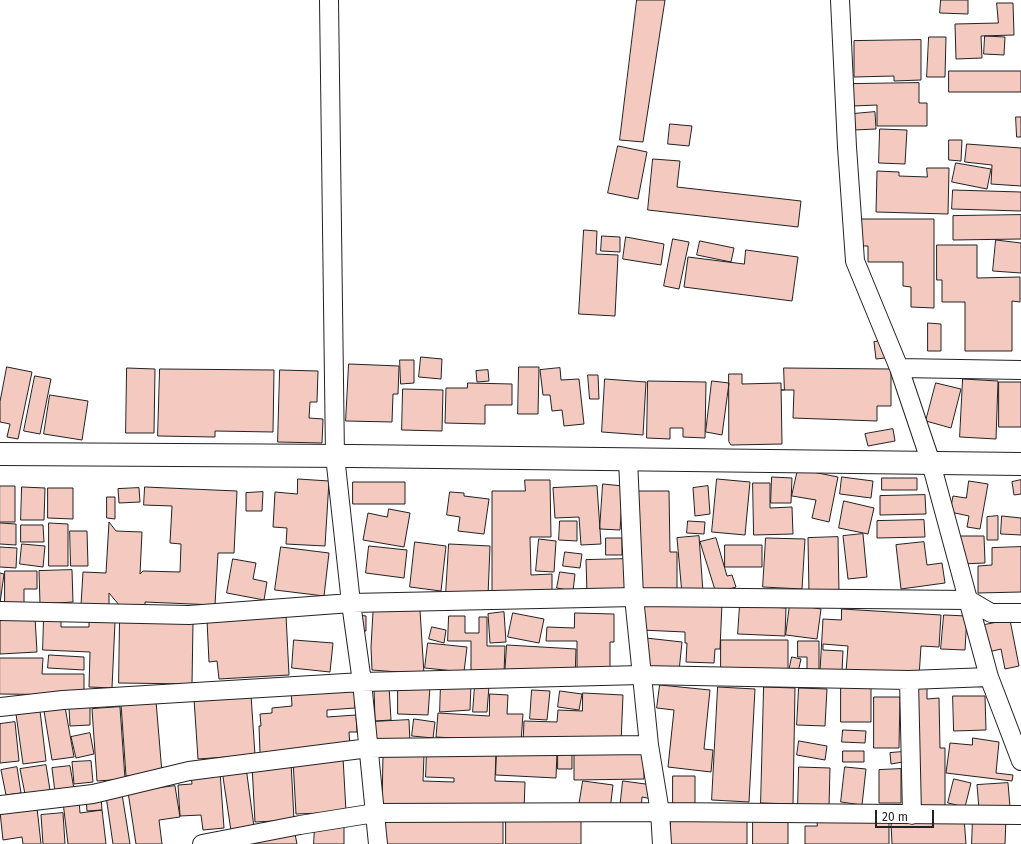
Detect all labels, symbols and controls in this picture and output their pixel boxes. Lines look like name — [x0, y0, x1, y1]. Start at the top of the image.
scale bar — [877, 802, 936, 828]
text: 20 m — [882, 810, 908, 824]

